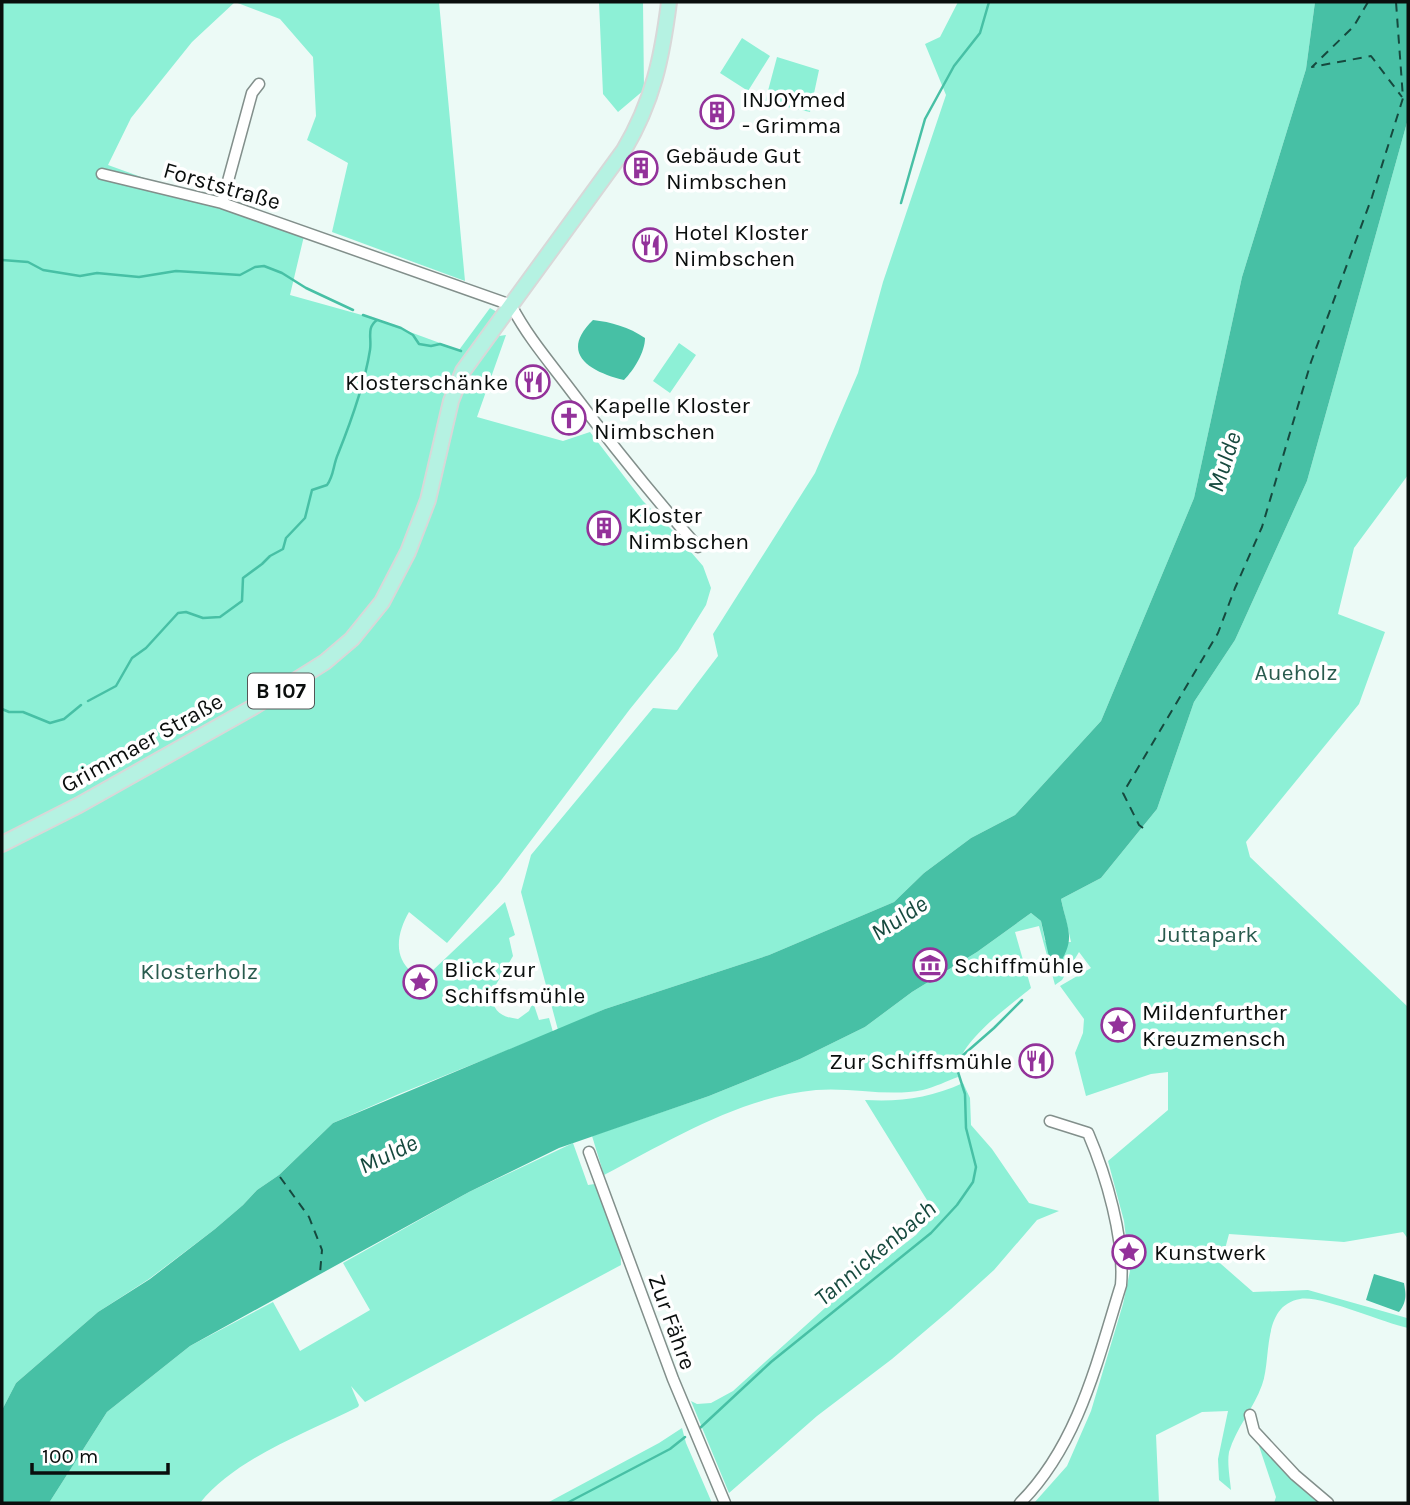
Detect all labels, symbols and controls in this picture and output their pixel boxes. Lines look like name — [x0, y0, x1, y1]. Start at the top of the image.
place label: INJOYmed - Grimma — [742, 86, 846, 139]
building icon: INJOYmed - Grimma — [698, 93, 736, 131]
place label: Gebäude Gut Nimbschen — [666, 142, 801, 195]
building icon: Gebäude Gut Nimbschen — [622, 149, 660, 187]
street label: Forststraße — [160, 156, 284, 216]
place label: Hotel Kloster Nimbschen — [674, 219, 809, 272]
restaurant icon: Hotel Kloster Nimbschen — [631, 226, 669, 264]
restaurant icon: Klosterschänke — [514, 363, 552, 401]
place label: Klosterschänke — [345, 369, 508, 396]
place label: Kapelle Kloster Nimbschen — [594, 392, 751, 445]
church icon: Kapelle Kloster Nimbschen — [550, 399, 588, 437]
water label: Mulde — [1201, 428, 1247, 496]
place label: Kloster Nimbschen — [628, 502, 749, 555]
building icon: Kloster Nimbschen — [585, 509, 623, 547]
park label: Aueholz — [1255, 659, 1337, 686]
road number: B 107 — [248, 674, 314, 708]
street label: Grimmaer Straße — [56, 687, 228, 799]
water label: Mulde — [866, 890, 932, 946]
park label: Juttapark — [1158, 921, 1258, 948]
museum icon: Schiffmühle — [911, 946, 949, 984]
place label: Schiffmühle — [954, 952, 1084, 979]
place label: Blick zur Schiffsmühle — [444, 956, 585, 1009]
park label: Klosterholz — [140, 958, 258, 985]
place icon: Blick zur Schiffsmühle — [401, 963, 439, 1001]
place label: Mildenfurther Kreuzmensch — [1142, 999, 1288, 1052]
place icon: Mildenfurther Kreuzmensch — [1099, 1006, 1137, 1044]
restaurant icon: Zur Schiffsmühle — [1017, 1042, 1055, 1080]
place label: Zur Schiffsmühle — [829, 1048, 1012, 1075]
water label: Mulde — [354, 1128, 422, 1180]
water label: Tannickenbach — [809, 1194, 941, 1312]
place icon: Kunstwerk — [1110, 1233, 1148, 1271]
place label: Kunstwerk — [1154, 1239, 1266, 1266]
street label: Zur Fähre — [642, 1271, 702, 1373]
scale bar — [32, 1432, 168, 1476]
text: 100 m — [42, 1444, 99, 1468]

